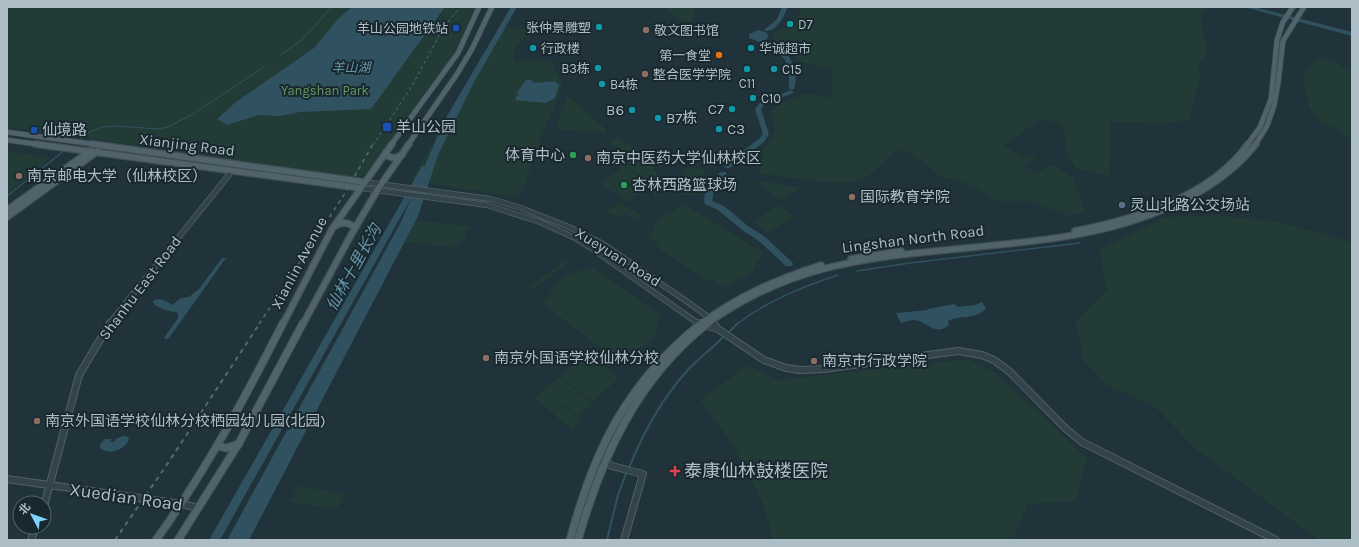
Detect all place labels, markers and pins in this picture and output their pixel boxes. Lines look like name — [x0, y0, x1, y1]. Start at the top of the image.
place label: D7 — [798, 17, 813, 32]
marker: D7 — [785, 19, 795, 29]
place label: 张仲景雕塑 — [526, 20, 591, 35]
place label: 羊山公园地铁站 — [357, 21, 448, 36]
marker: 张仲景雕塑 — [594, 22, 604, 32]
marker: 羊山公园地铁站 — [451, 23, 461, 33]
place label: 敬文图书馆 — [654, 23, 719, 38]
marker: 敬文图书馆 — [641, 25, 651, 35]
place label: 行政楼 — [541, 41, 580, 56]
place label: 华诚超市 — [759, 41, 811, 56]
marker: 行政楼 — [528, 43, 538, 53]
marker: 华诚超市 — [746, 43, 756, 53]
place label: 第一食堂 — [659, 48, 711, 63]
marker: 第一食堂 — [714, 50, 724, 60]
place label: B3栋 — [561, 61, 590, 76]
place label: C15 — [782, 62, 802, 77]
marker: B3栋 — [593, 63, 603, 73]
marker: C11 — [742, 64, 752, 74]
marker: C15 — [769, 64, 779, 74]
place label: 整合医学学院 — [653, 67, 731, 82]
marker: 整合医学学院 — [640, 69, 650, 79]
place label: C11 — [739, 76, 755, 91]
place label: B4栋 — [610, 77, 638, 92]
marker: B4栋 — [597, 79, 607, 89]
place label: C10 — [761, 91, 781, 106]
marker: C10 — [748, 93, 758, 103]
place label: C7 — [708, 100, 724, 118]
place label: B6 — [606, 101, 624, 119]
marker: C7 — [727, 104, 737, 114]
marker: B6 — [627, 105, 637, 115]
place label: B7栋 — [666, 109, 697, 127]
marker: B7栋 — [653, 113, 663, 123]
place label: 羊山公园 — [396, 118, 456, 136]
place label: C3 — [727, 120, 745, 138]
place label: 仙境路 — [42, 121, 87, 139]
marker: 羊山公园 — [381, 121, 393, 133]
marker: C3 — [714, 124, 724, 134]
marker: 仙境路 — [29, 125, 39, 135]
place label: 体育中心 — [505, 146, 565, 164]
place label: 南京中医药大学仙林校区 — [596, 149, 761, 167]
marker: 体育中心 — [568, 150, 578, 160]
marker: 南京中医药大学仙林校区 — [583, 153, 593, 163]
place label: 南京邮电大学（仙林校区） — [27, 167, 207, 185]
marker: 南京邮电大学（仙林校区） — [14, 171, 24, 181]
place label: 杏林西路篮球场 — [632, 176, 737, 194]
marker: 杏林西路篮球场 — [619, 180, 629, 190]
place label: 国际教育学院 — [860, 188, 950, 206]
marker: 国际教育学院 — [847, 192, 857, 202]
place label: 灵山北路公交场站 — [1130, 196, 1250, 214]
marker: 灵山北路公交场站 — [1117, 200, 1127, 210]
place label: 南京外国语学校仙林分校 — [494, 349, 659, 367]
place label: 南京市行政学院 — [822, 352, 927, 370]
marker: 南京外国语学校仙林分校 — [481, 353, 491, 363]
marker: 南京市行政学院 — [809, 356, 819, 366]
place label: 南京外国语学校仙林分校栖园幼儿园(北园) — [45, 412, 326, 430]
marker: 南京外国语学校仙林分校栖园幼儿园(北园) — [32, 416, 42, 426]
place label: 泰康仙林鼓楼医院 — [684, 460, 828, 482]
marker: 泰康仙林鼓楼医院 — [669, 465, 681, 477]

